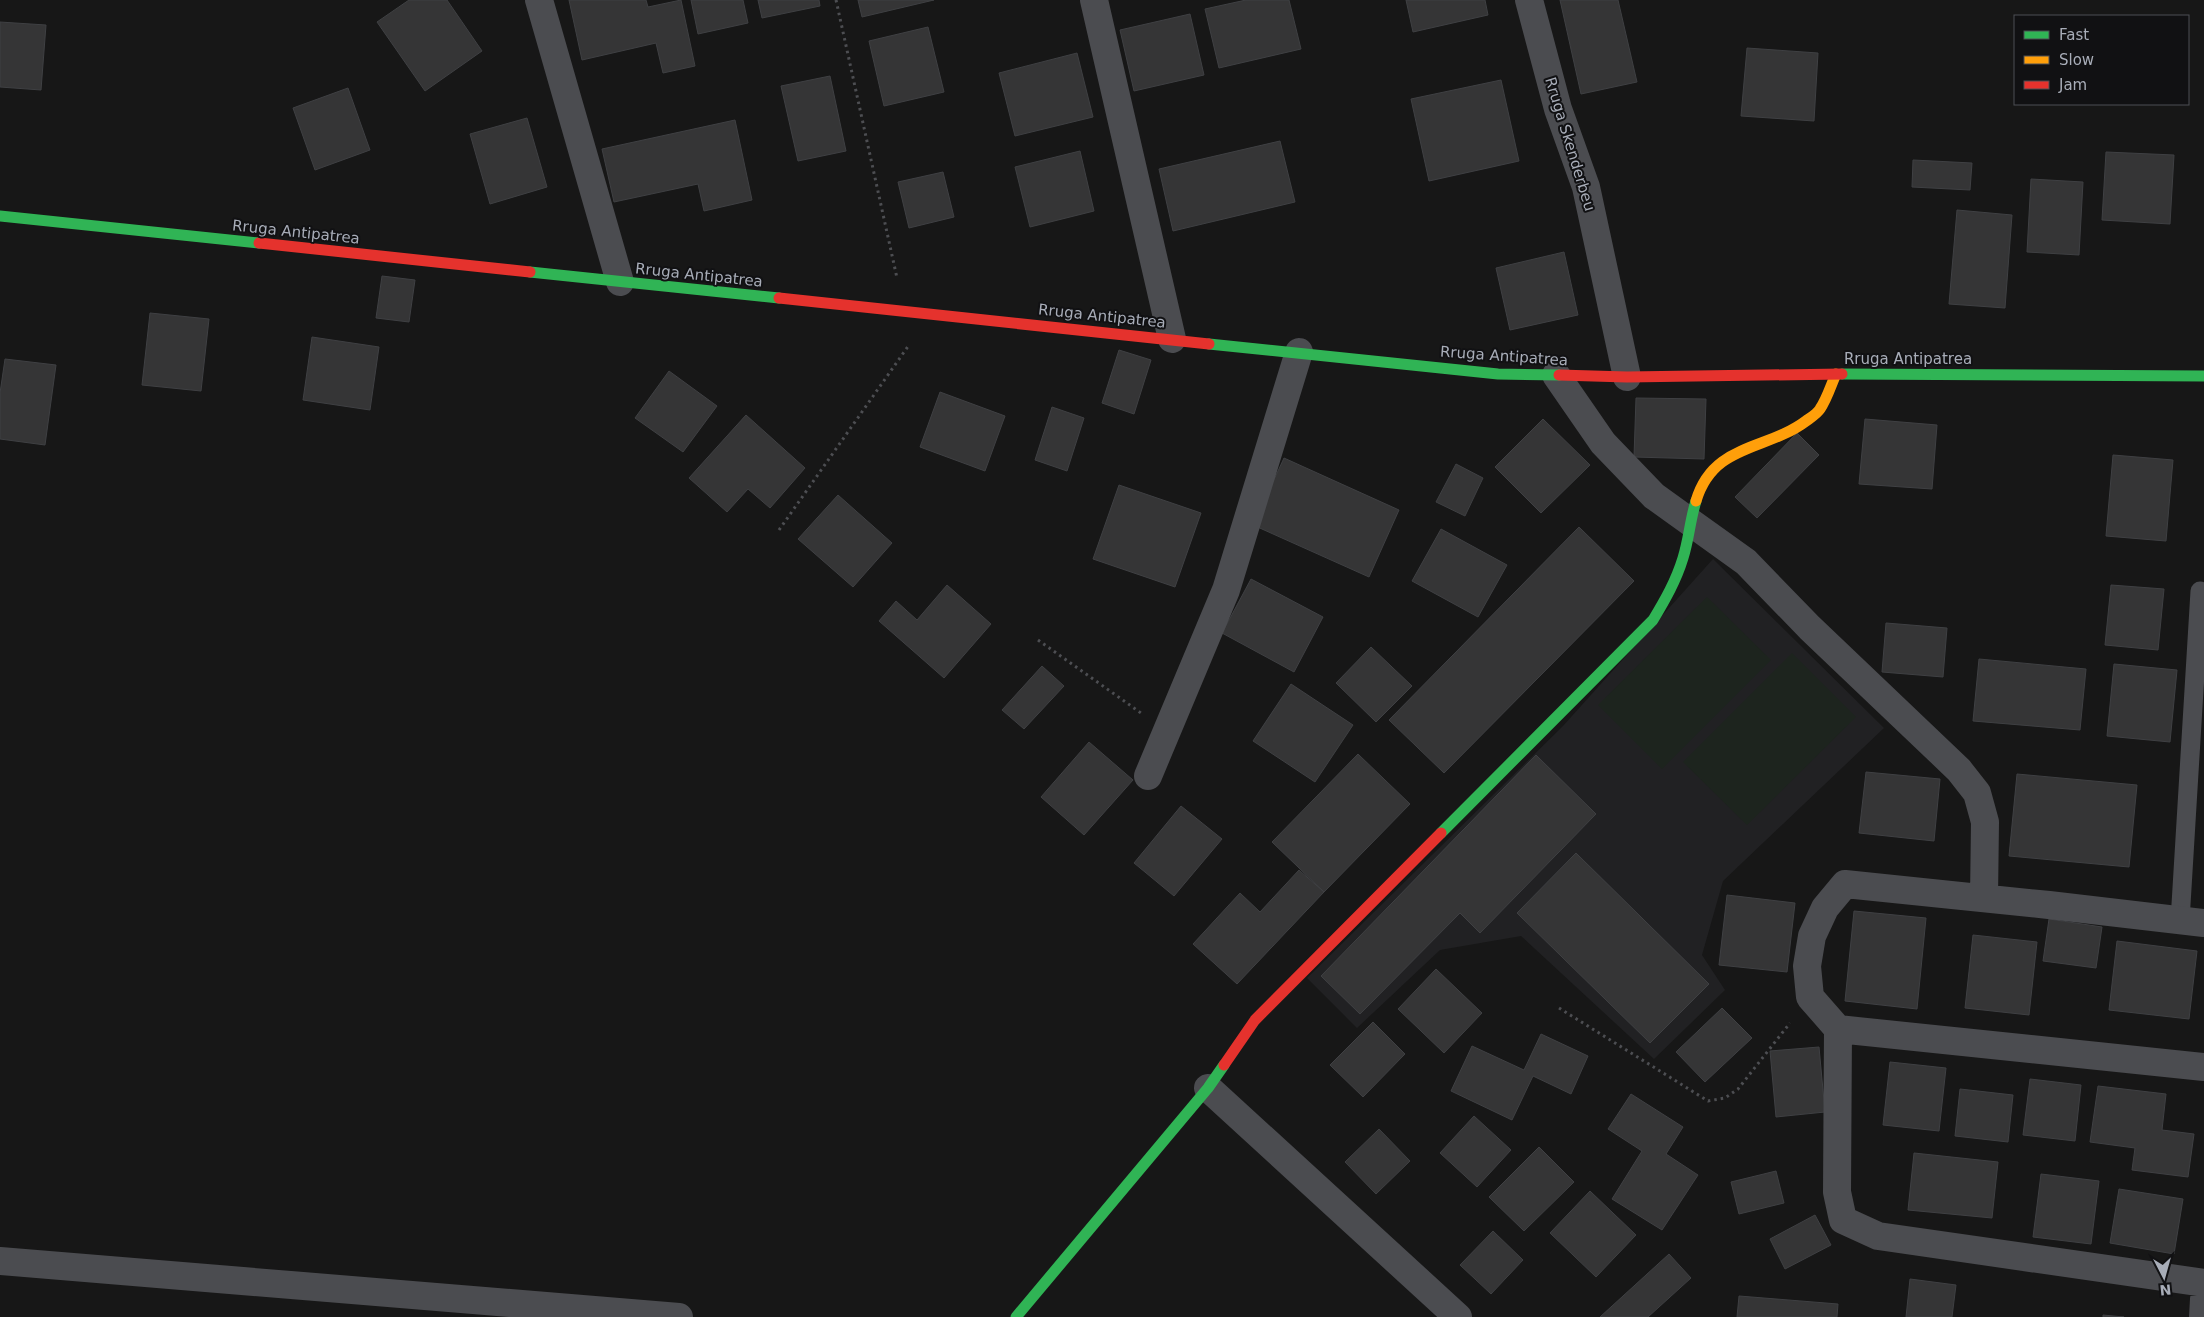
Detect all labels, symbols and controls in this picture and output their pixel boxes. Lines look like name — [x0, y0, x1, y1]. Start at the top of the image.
legend — [2014, 15, 2189, 105]
text: Fast — [2059, 26, 2089, 44]
text: Slow — [2059, 51, 2094, 69]
street label: Rruga Skenderbeu — [1541, 75, 1599, 213]
text: Jam — [2058, 76, 2087, 94]
street label: Rruga Antipatrea — [231, 216, 361, 248]
street label: Rruga Antipatrea — [634, 259, 764, 291]
street label: Rruga Antipatrea — [1037, 300, 1167, 332]
street label: Rruga Antipatrea — [1439, 343, 1569, 369]
street label: Rruga Antipatrea — [1844, 350, 1972, 368]
north arrow — [2139, 1252, 2189, 1302]
text: N — [2159, 1281, 2172, 1298]

